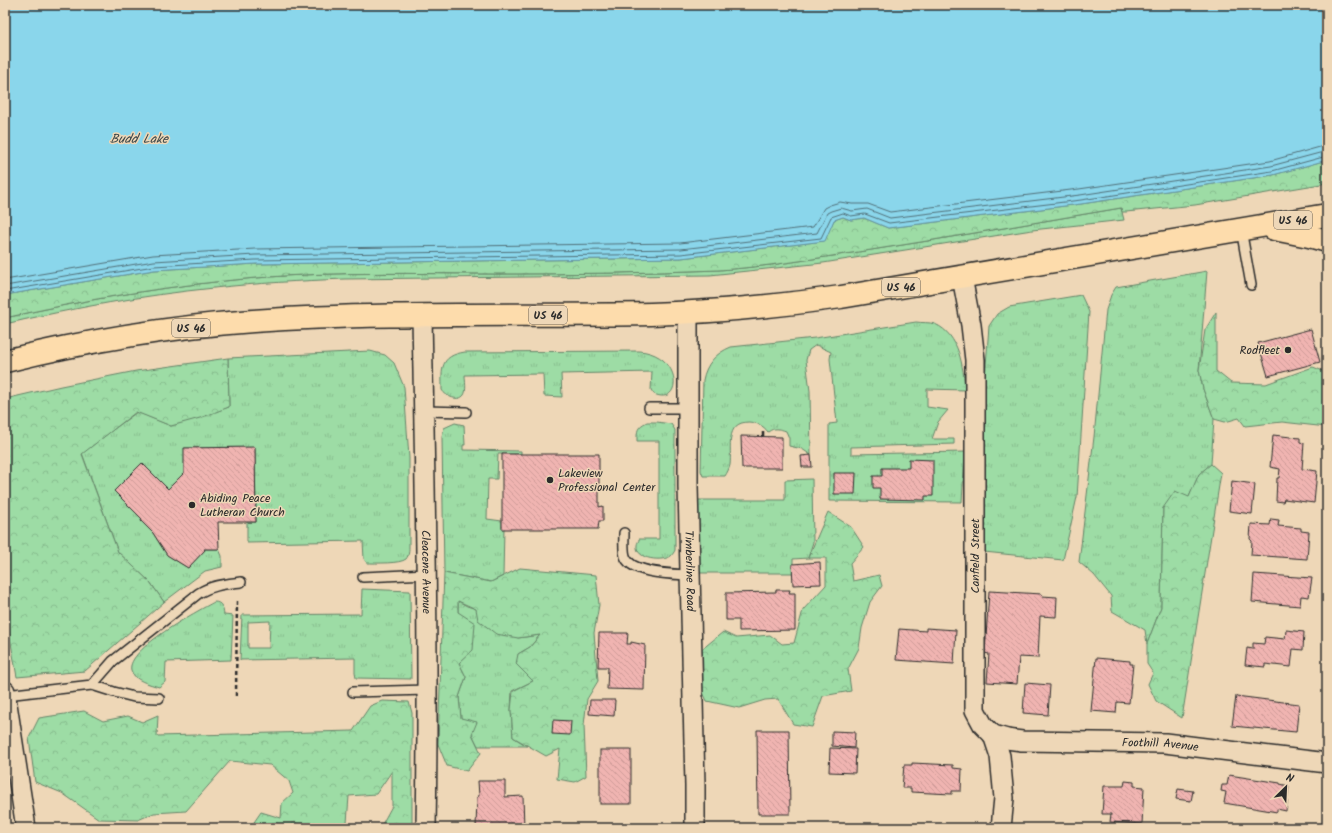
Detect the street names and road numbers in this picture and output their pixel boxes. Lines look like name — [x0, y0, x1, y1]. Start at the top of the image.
road number: US 46 — [1274, 211, 1312, 229]
road number: US 46 — [882, 278, 920, 296]
road number: US 46 — [529, 306, 567, 324]
road number: US 46 — [172, 319, 210, 337]
street label: Canfield Street — [966, 518, 985, 594]
street label: Cleacene Avenue — [416, 530, 436, 615]
street label: Timberline Road — [679, 530, 700, 613]
street label: Foothill Avenue — [1122, 733, 1200, 757]

